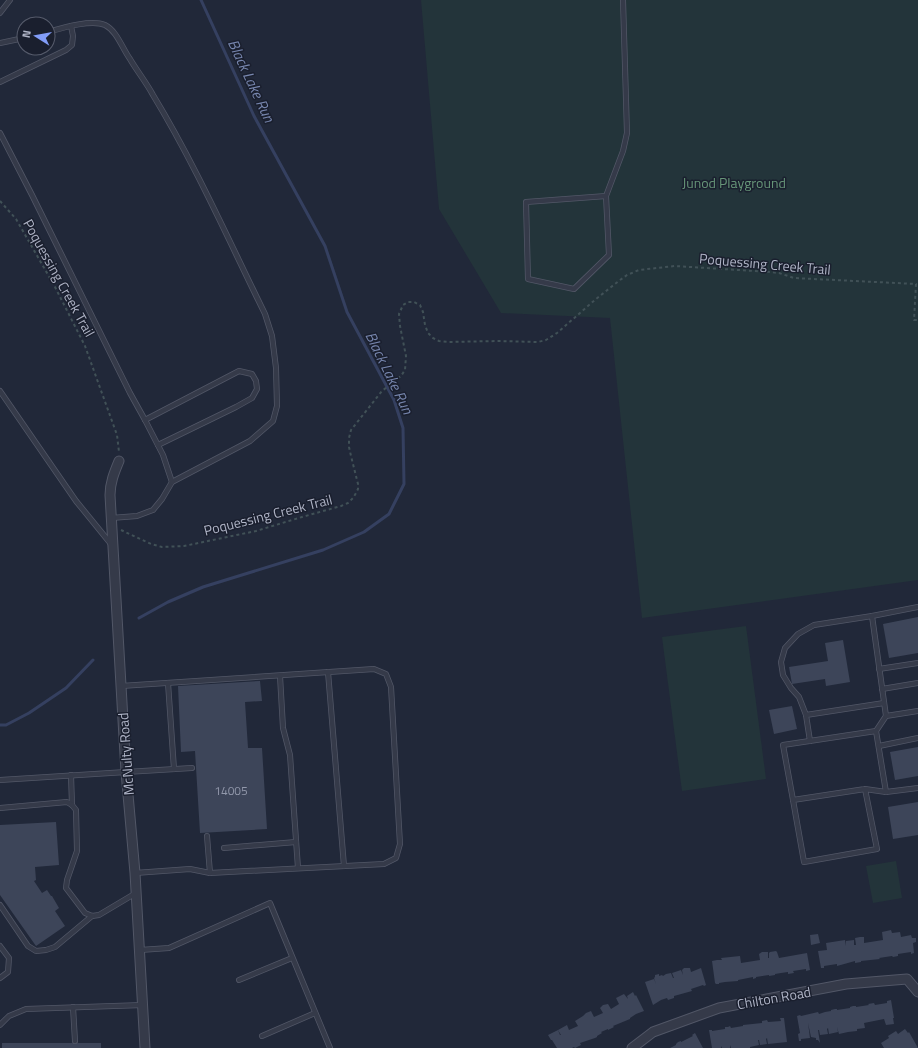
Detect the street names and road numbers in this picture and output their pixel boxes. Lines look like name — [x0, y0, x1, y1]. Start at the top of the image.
street label: Poquessing Creek Trail — [18, 215, 101, 341]
street label: Poquessing Creek Trail — [698, 247, 832, 280]
street label: Poquessing Creek Trail — [201, 488, 334, 541]
street label: McNulty Road — [112, 712, 139, 796]
street label: Chilton Road — [735, 981, 812, 1014]

